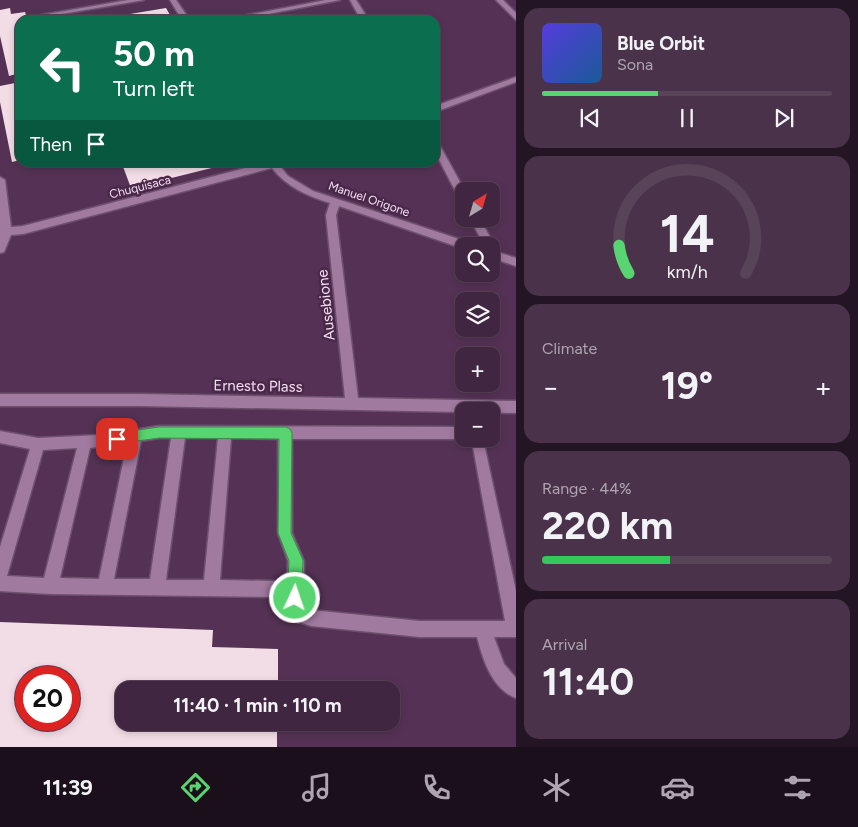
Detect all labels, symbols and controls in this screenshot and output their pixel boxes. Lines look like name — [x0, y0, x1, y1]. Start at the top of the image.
text: Blue Orbit — [617, 32, 705, 55]
text: 50 m — [113, 33, 195, 75]
icon: left — [30, 35, 95, 100]
text: Sona — [617, 55, 653, 74]
text: Turn left — [113, 75, 195, 102]
icon: previous — [576, 104, 604, 132]
icon: pause — [673, 104, 701, 132]
icon: next — [770, 104, 798, 132]
icon: arrive — [82, 130, 110, 158]
text: Then — [30, 133, 72, 156]
street label: Chuquisaca — [108, 173, 172, 201]
street label: Manuel Origone — [326, 179, 412, 220]
north arrow — [455, 182, 500, 228]
map controls — [455, 182, 500, 447]
text: 14 — [660, 203, 714, 265]
button: search — [455, 237, 500, 282]
text: km/h — [667, 261, 707, 282]
street label: Ausebione — [313, 269, 339, 341]
button: layers — [455, 292, 500, 337]
text: Climate — [542, 339, 597, 358]
button: + — [455, 347, 500, 392]
text: 19° — [661, 363, 713, 409]
text: − — [542, 370, 559, 404]
text: + — [815, 370, 832, 404]
street label: Ernesto Plass — [213, 376, 303, 396]
button: − — [455, 402, 500, 447]
pin — [96, 418, 138, 460]
icon: arrive — [103, 425, 131, 453]
text: Range · 44% — [542, 479, 632, 498]
text: 220 km — [542, 503, 673, 549]
position arrow — [268, 571, 320, 623]
text: Arrival — [542, 635, 587, 654]
text: 11:40 — [542, 659, 634, 705]
speed limit sign: 20 — [15, 666, 80, 731]
text: 11:40 · 1 min · 110 m — [173, 694, 342, 717]
icon: directions — [178, 770, 213, 805]
icon: music — [299, 770, 334, 805]
icon: phone — [419, 770, 454, 805]
icon: climate — [539, 770, 574, 805]
icon: car — [660, 770, 695, 805]
icon: filters — [780, 770, 815, 805]
text: 11:39 — [43, 774, 93, 801]

